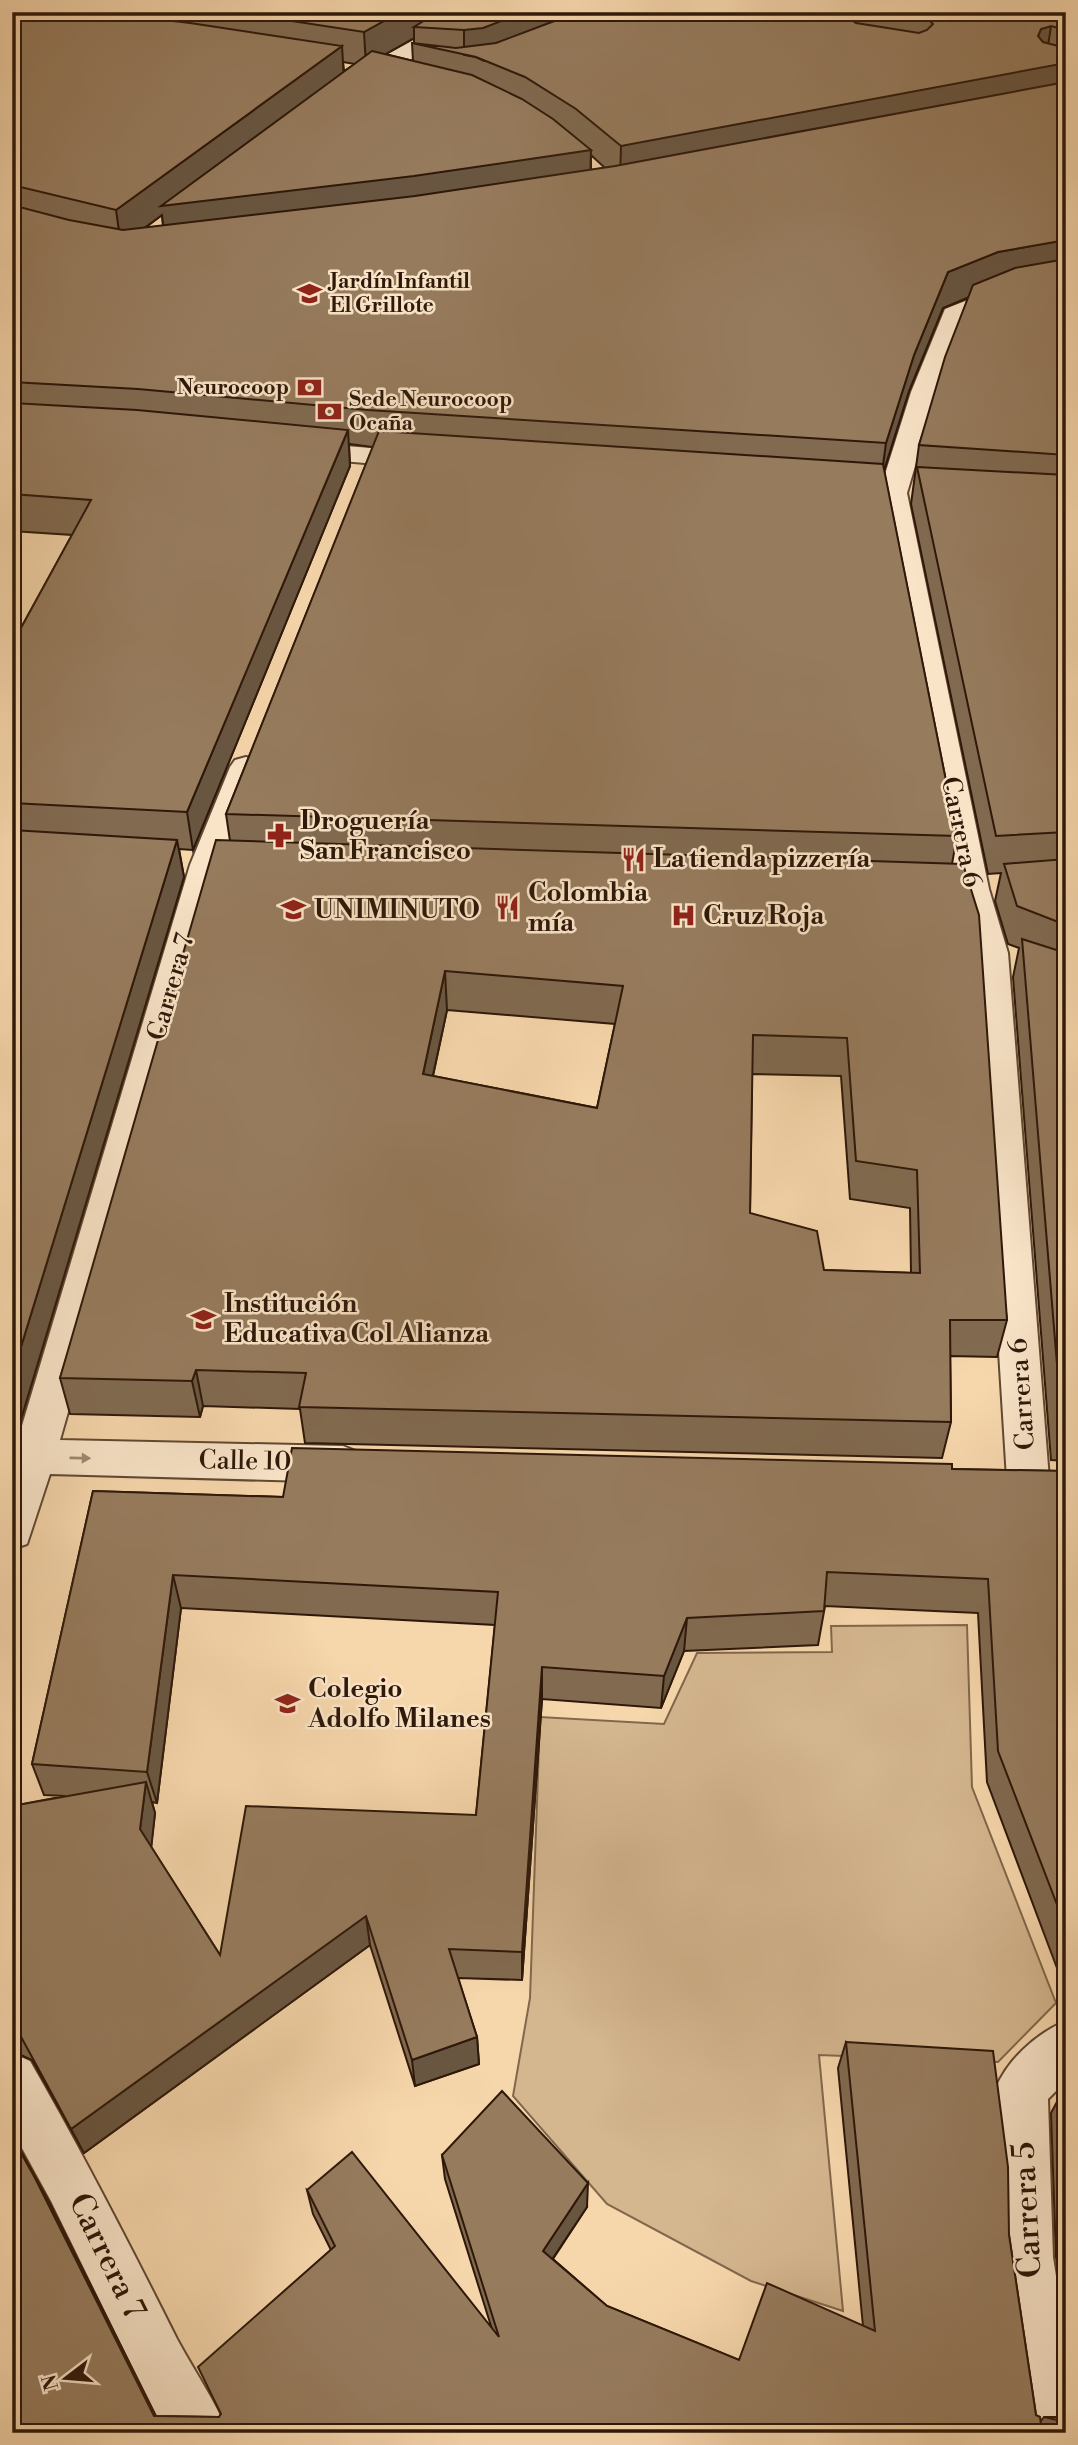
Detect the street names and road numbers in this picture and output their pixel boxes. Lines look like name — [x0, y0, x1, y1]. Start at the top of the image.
street label: Carrera 6 — [934, 774, 988, 890]
street label: Carrera 7 — [141, 930, 201, 1044]
street label: Carrera 6 — [1002, 1337, 1042, 1451]
street label: Calle 10 — [198, 1444, 292, 1478]
street label: Carrera 5 — [1003, 2141, 1051, 2279]
street label: Carrera 7 — [59, 2187, 155, 2325]

